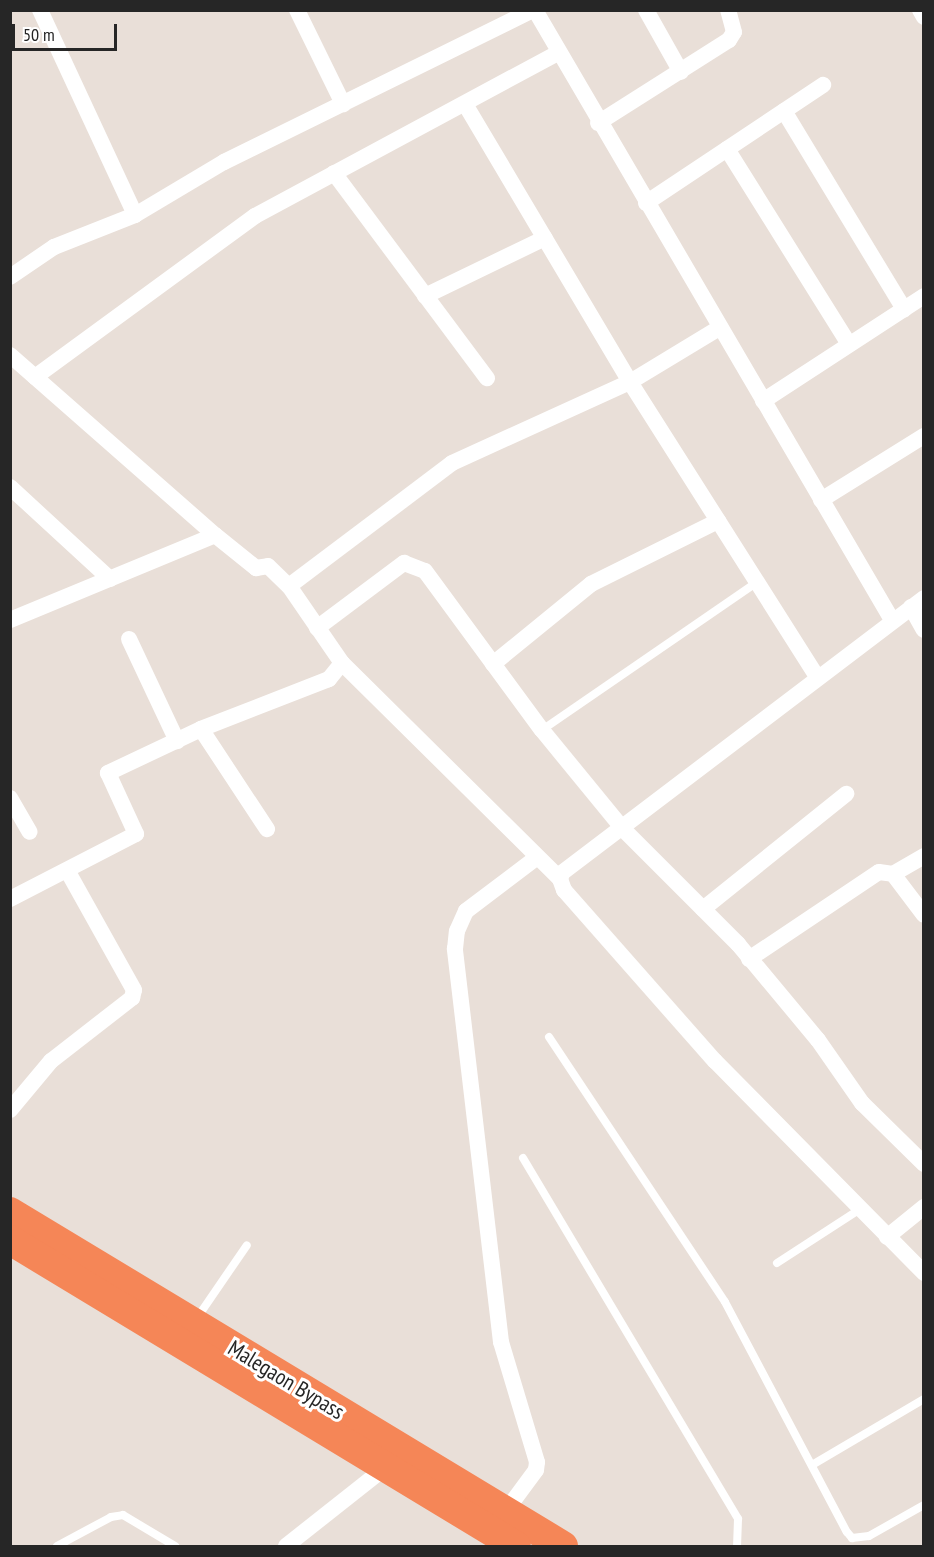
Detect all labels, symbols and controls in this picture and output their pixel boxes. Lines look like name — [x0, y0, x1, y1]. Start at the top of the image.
scale bar — [15, 12, 120, 50]
text: 50 m — [23, 23, 55, 46]
street label: Malegaon Bypass — [223, 1335, 349, 1425]

